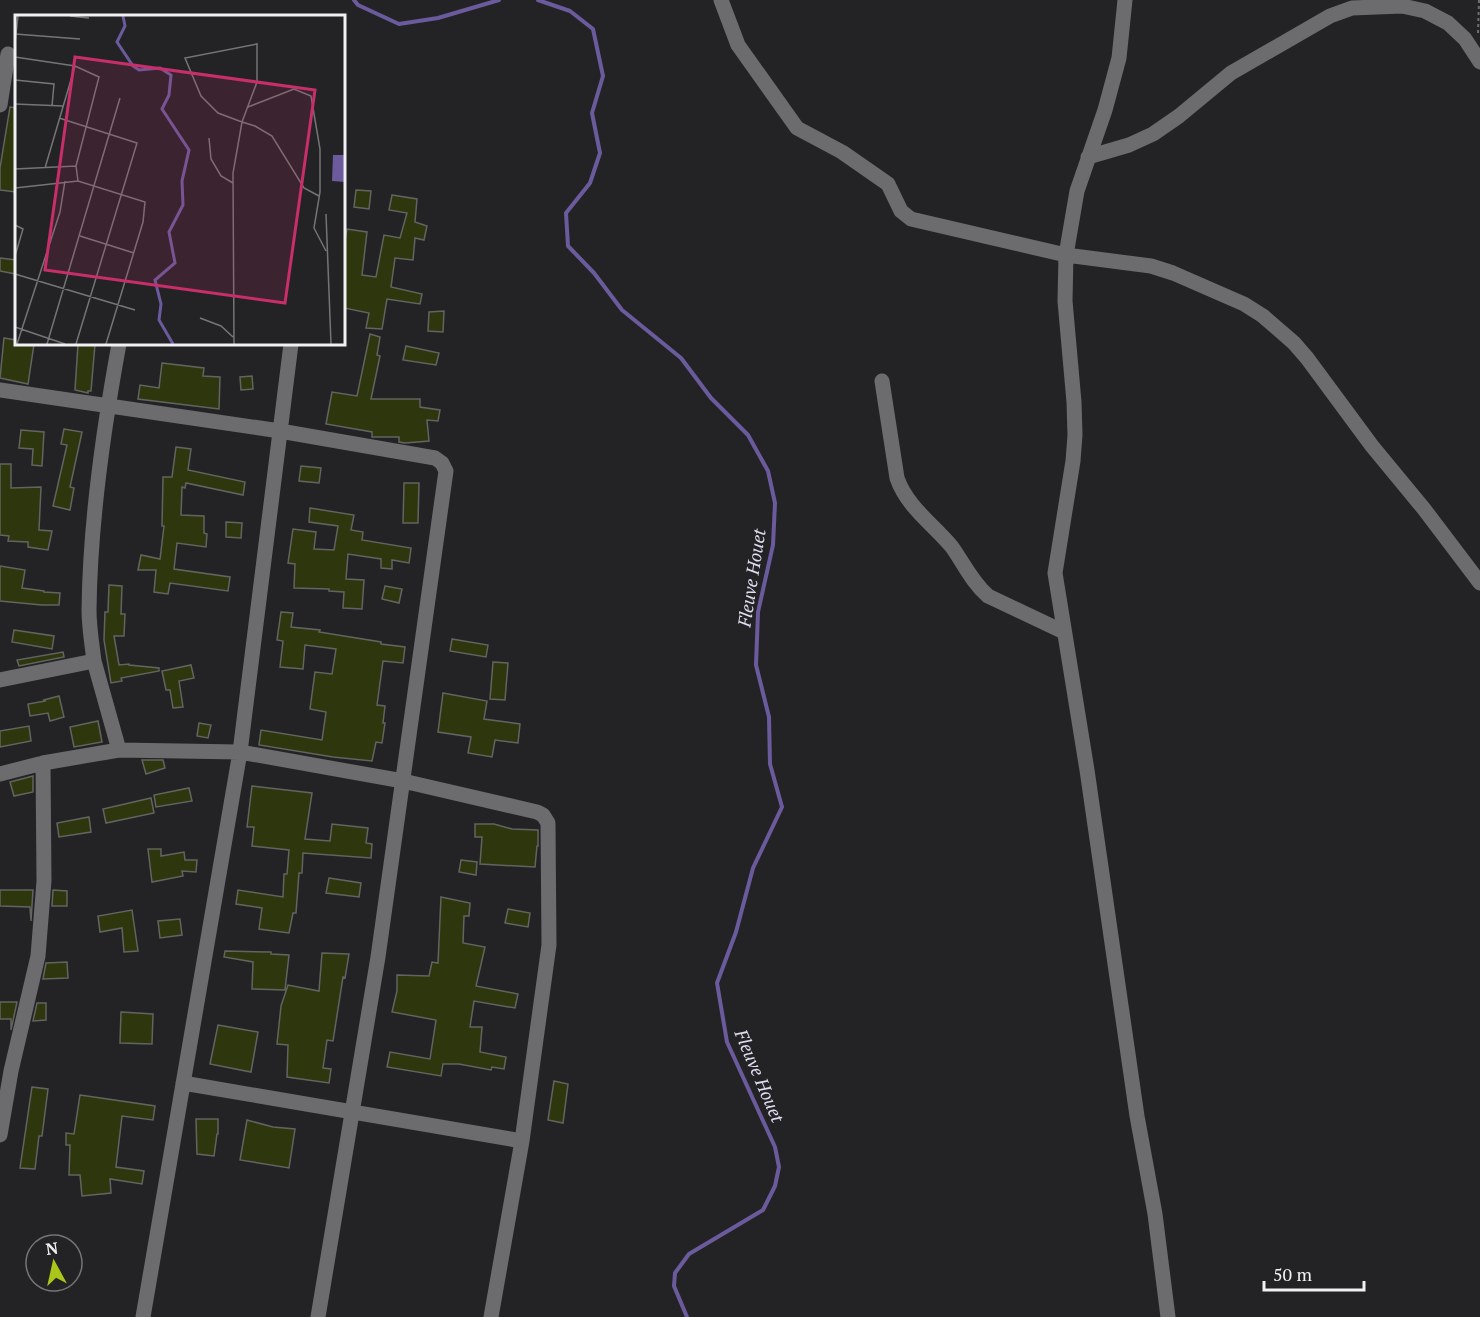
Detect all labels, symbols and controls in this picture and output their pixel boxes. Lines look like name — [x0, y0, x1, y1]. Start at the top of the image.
inset map — [15, 15, 345, 345]
water label: Fleuve Houet — [731, 526, 771, 630]
water label: Fleuve Houet — [729, 1024, 791, 1127]
north arrow — [24, 1233, 84, 1293]
text: N — [44, 1236, 59, 1260]
scale bar — [1264, 1254, 1364, 1292]
text: 50 m — [1273, 1262, 1313, 1286]

